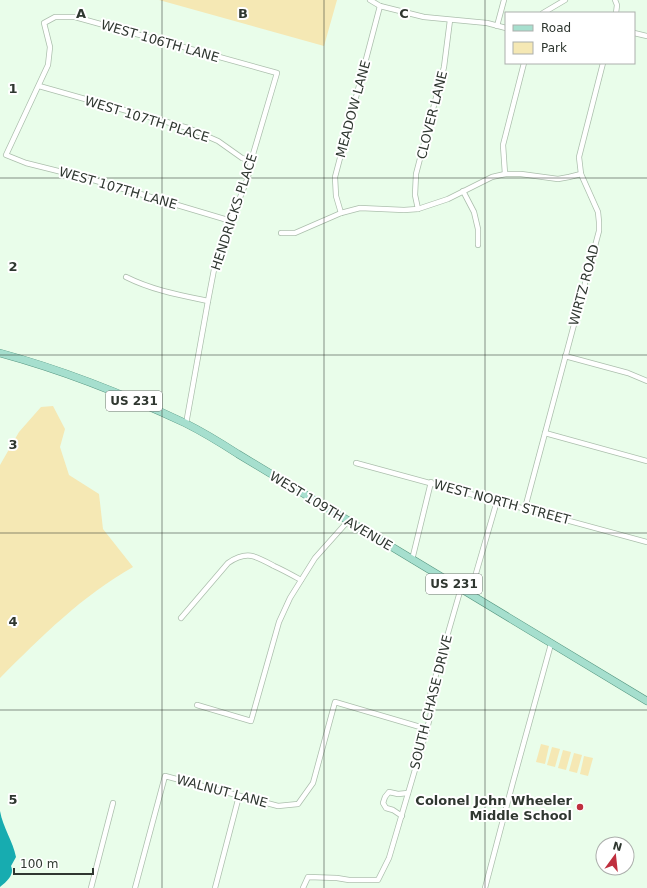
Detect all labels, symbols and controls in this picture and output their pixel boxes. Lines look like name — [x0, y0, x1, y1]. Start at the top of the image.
text: A — [76, 6, 86, 21]
text: B — [238, 6, 248, 21]
text: C — [399, 6, 409, 21]
legend — [505, 12, 635, 64]
street label: WEST 106TH LANE — [99, 17, 221, 65]
text: Road — [541, 21, 571, 35]
text: Park — [541, 41, 567, 55]
street label: MEADOW LANE — [333, 59, 373, 159]
street label: CLOVER LANE — [414, 69, 450, 161]
text: 1 — [8, 81, 18, 96]
street label: WEST 107TH PLACE — [83, 93, 211, 145]
street label: HENDRICKS PLACE — [208, 152, 260, 272]
street label: WEST 107TH LANE — [57, 164, 179, 212]
street label: WIRTZ ROAD — [566, 243, 602, 327]
text: 2 — [8, 259, 18, 274]
road number: US 231 — [106, 391, 162, 411]
text: 3 — [8, 437, 18, 452]
street label: WEST 109TH AVENUE — [267, 468, 395, 554]
street label: WEST NORTH STREET — [432, 477, 572, 527]
road number: US 231 — [426, 574, 482, 594]
text: 4 — [8, 614, 18, 629]
street label: SOUTH CHASE DRIVE — [407, 633, 455, 771]
street label: WALNUT LANE — [175, 772, 269, 810]
text: 5 — [8, 792, 18, 807]
place label: Colonel John Wheeler Middle School — [415, 793, 573, 823]
marker: Colonel John Wheeler Middle School — [575, 802, 585, 812]
north arrow — [595, 836, 635, 876]
text: N — [611, 839, 624, 854]
scale bar — [14, 850, 93, 876]
text: 100 m — [20, 857, 58, 871]

